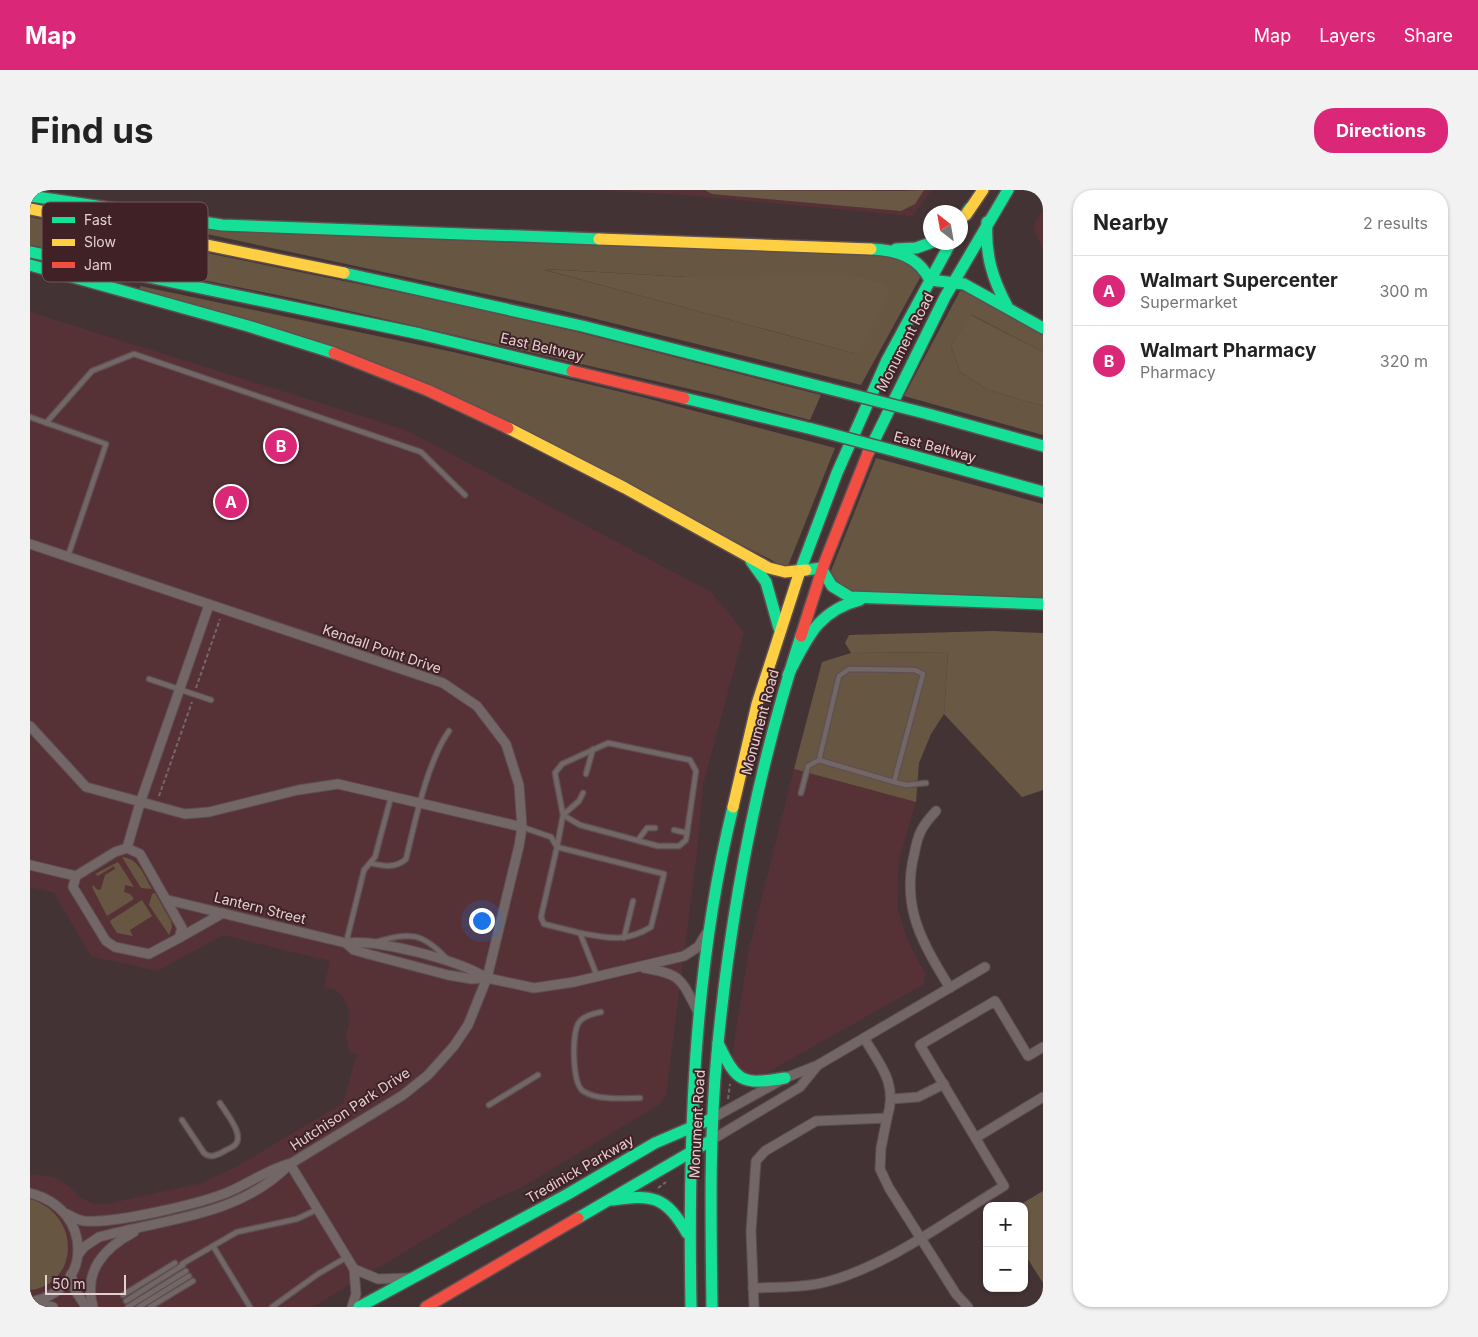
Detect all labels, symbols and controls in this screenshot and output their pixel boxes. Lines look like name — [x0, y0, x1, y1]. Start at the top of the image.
text: Map — [25, 21, 76, 50]
text: Map — [1254, 25, 1291, 46]
text: Layers — [1319, 25, 1376, 46]
text: Share — [1404, 25, 1453, 46]
button: Directions — [1314, 108, 1448, 153]
text: Find us — [30, 109, 154, 151]
legend — [42, 202, 208, 282]
north arrow — [923, 205, 968, 250]
text: Nearby — [1093, 210, 1168, 235]
text: Fast — [84, 211, 112, 228]
text: 2 results — [1363, 213, 1428, 233]
text: Slow — [84, 233, 116, 250]
text: Jam — [84, 256, 112, 273]
text: Walmart Supercenter — [1140, 269, 1338, 292]
text: A — [1103, 281, 1115, 301]
text: 300 m — [1379, 281, 1428, 301]
street label: Monument Road — [872, 290, 937, 394]
text: Supermarket — [1140, 292, 1237, 312]
street label: East Beltway — [499, 329, 585, 364]
text: Walmart Pharmacy — [1140, 339, 1316, 362]
text: B — [1104, 351, 1114, 371]
text: 320 m — [1380, 351, 1428, 371]
text: Pharmacy — [1140, 362, 1216, 382]
pin: B — [265, 427, 297, 465]
street label: East Beltway — [892, 427, 978, 466]
pin: A — [215, 483, 247, 521]
street label: Kendall Point Drive — [320, 620, 444, 677]
street label: Monument Road — [737, 667, 782, 777]
street label: Lantern Street — [213, 888, 308, 927]
your location — [469, 908, 495, 934]
street label: Hutchison Park Drive — [287, 1063, 413, 1154]
street label: Monument Road — [685, 1069, 708, 1179]
street label: Tredinick Parkway — [523, 1131, 637, 1206]
map controls — [983, 1202, 1028, 1292]
button: + — [983, 1202, 1028, 1247]
button: − — [983, 1247, 1028, 1292]
scale bar — [45, 1272, 126, 1295]
text: 50 m — [52, 1275, 86, 1292]

